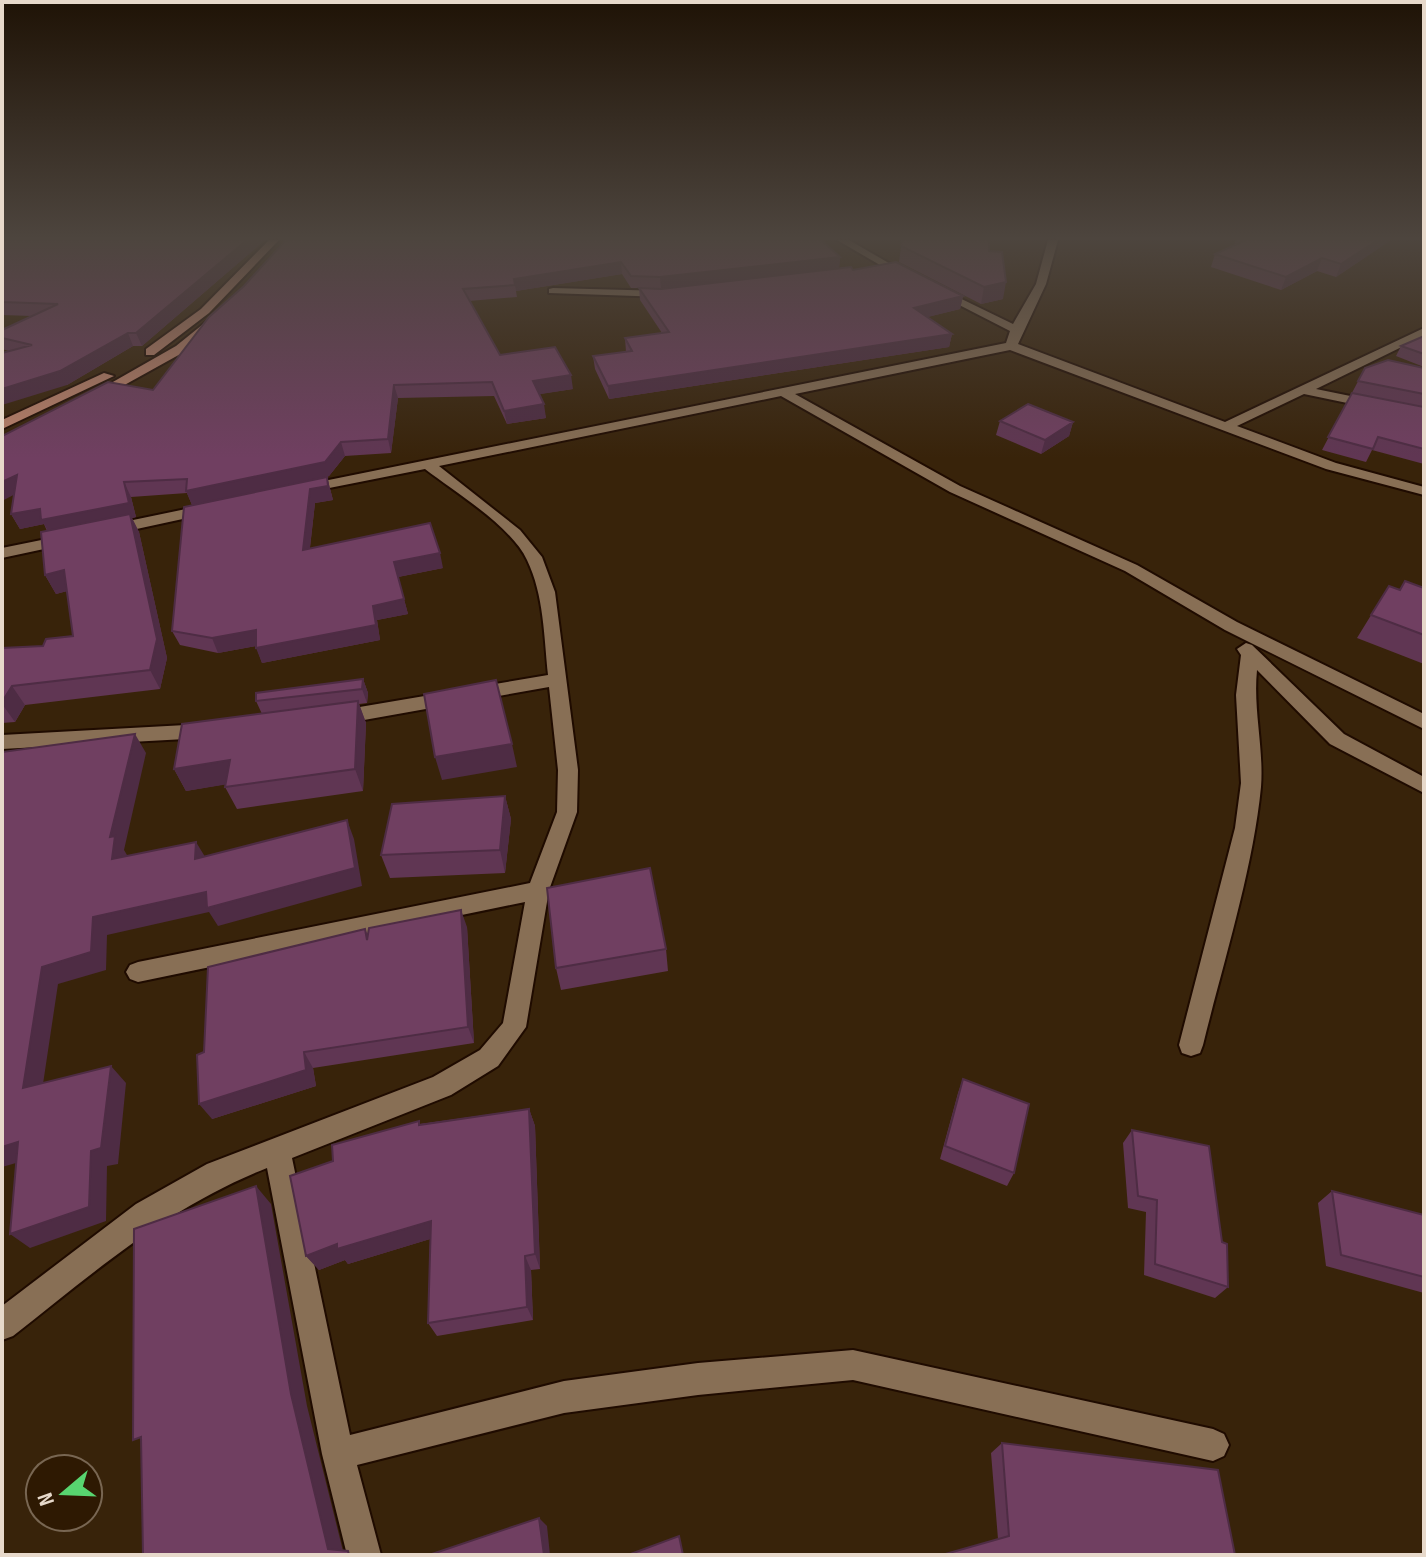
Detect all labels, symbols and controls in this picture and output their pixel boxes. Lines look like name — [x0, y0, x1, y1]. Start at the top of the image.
north arrow — [24, 1453, 104, 1533]
text: N — [32, 1489, 61, 1509]

